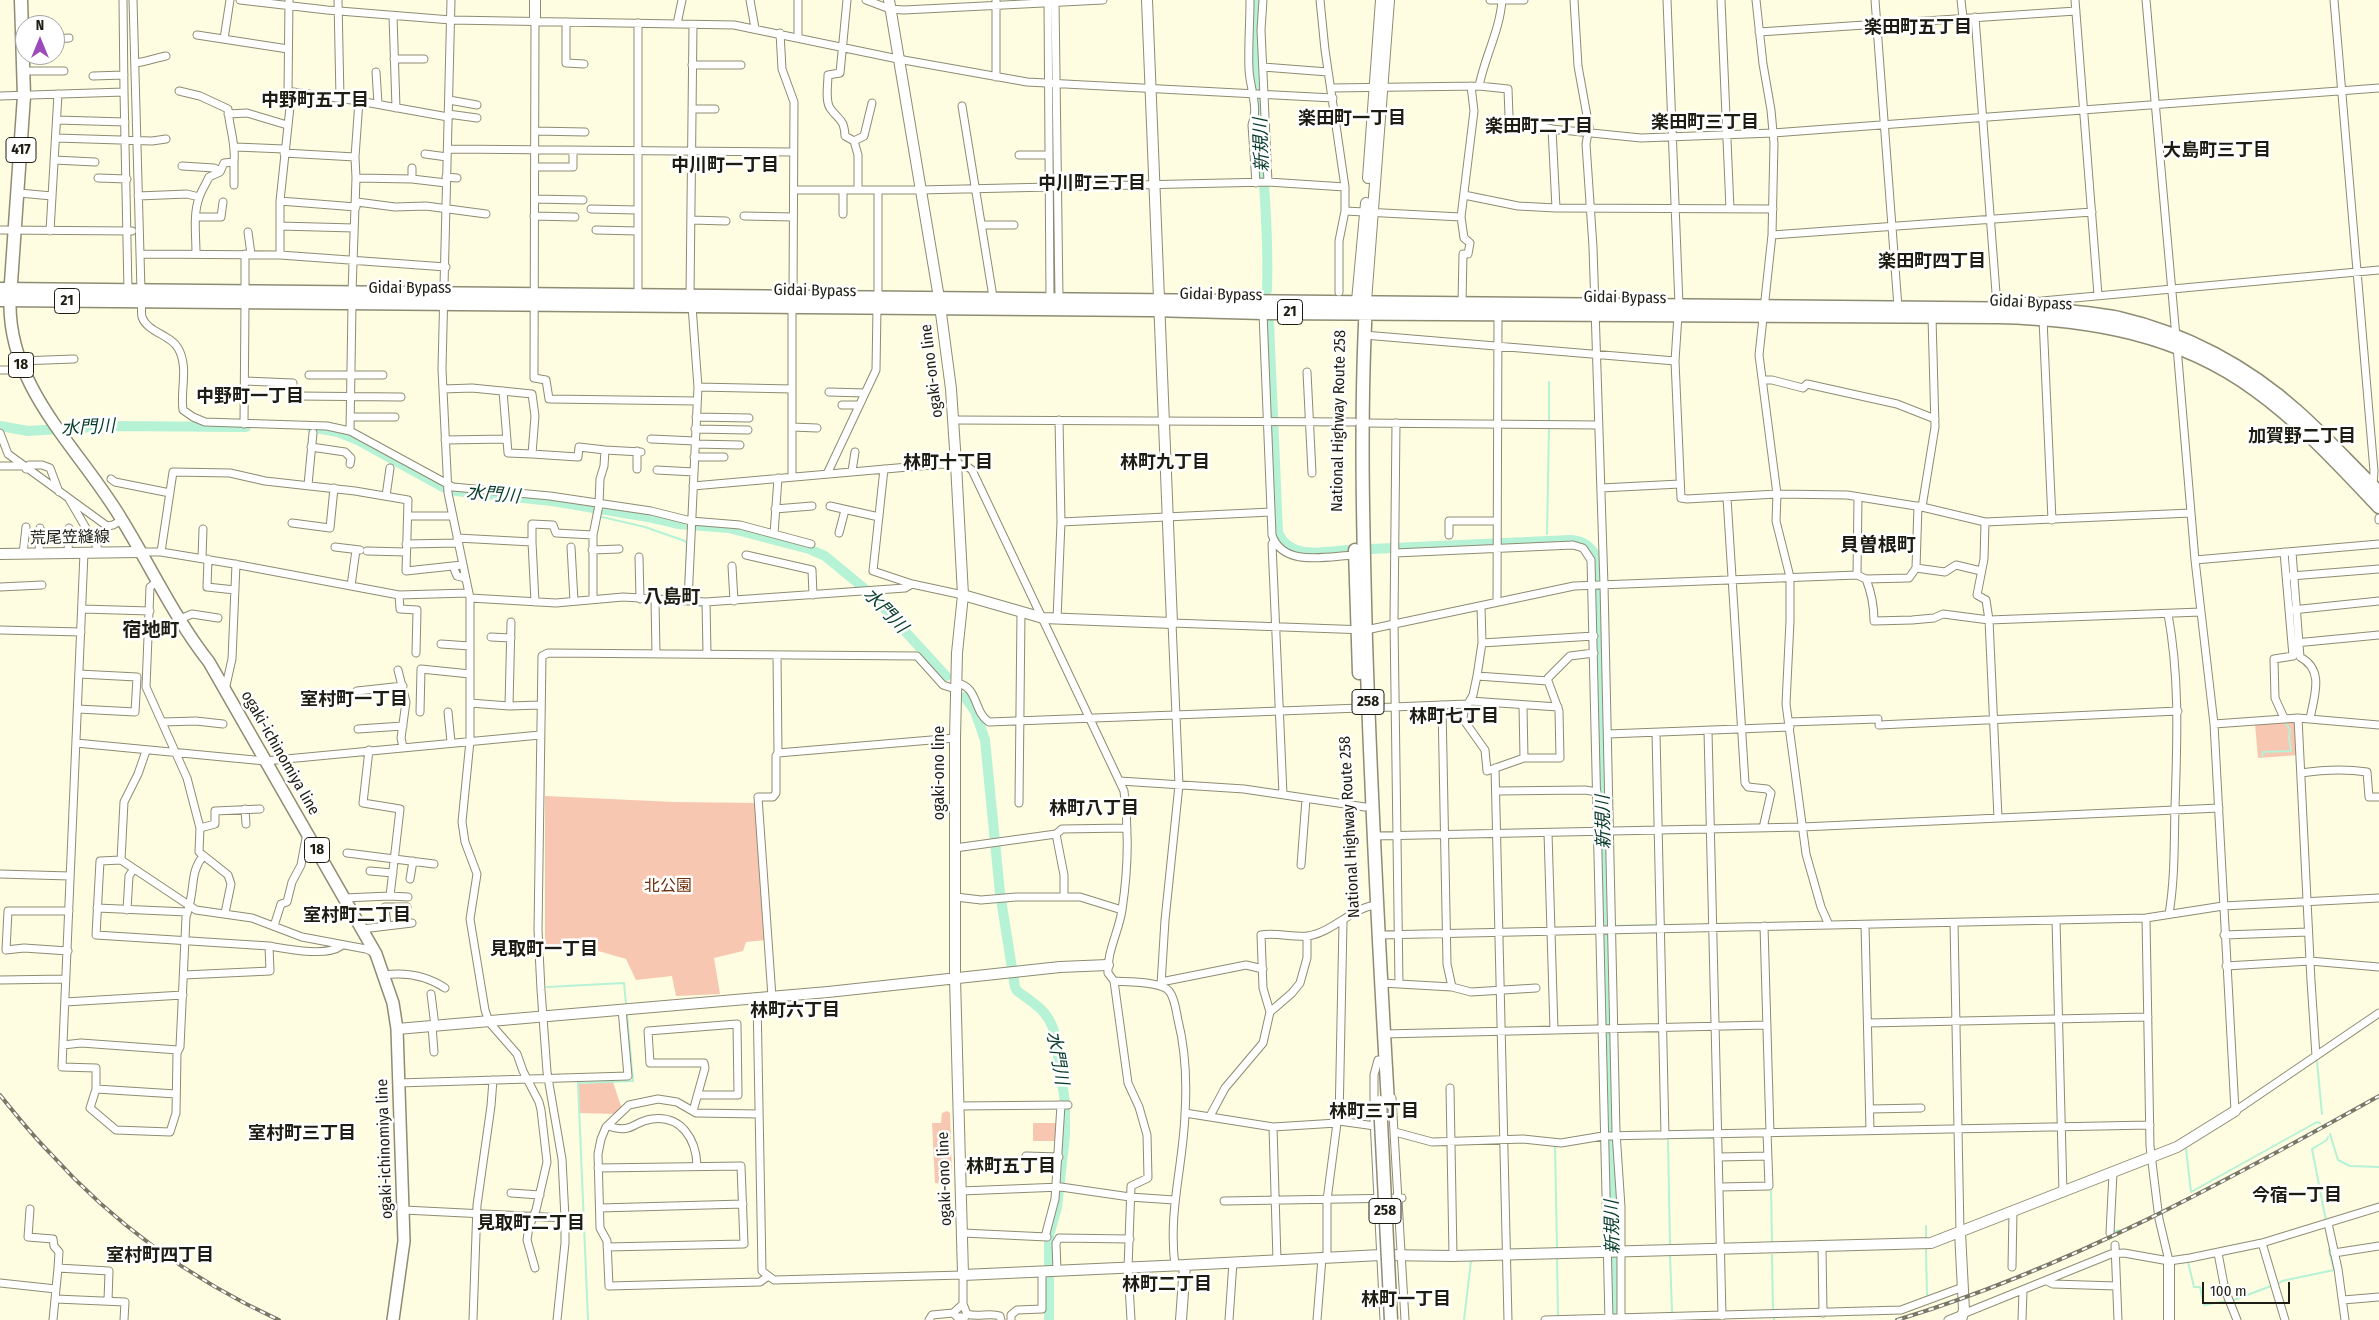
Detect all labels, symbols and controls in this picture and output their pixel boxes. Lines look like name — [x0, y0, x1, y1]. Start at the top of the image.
north arrow — [15, 15, 65, 65]
text: N — [36, 17, 44, 34]
district label: 楽田町五丁目 — [1864, 17, 1972, 39]
district label: 中野町五丁目 — [261, 90, 369, 112]
district label: 楽田町一丁目 — [1298, 108, 1406, 130]
district label: 楽田町三丁目 — [1651, 112, 1759, 134]
district label: 楽田町二丁目 — [1485, 116, 1593, 138]
water label: 新規川 — [1250, 118, 1274, 172]
road number: 417 — [6, 138, 36, 162]
district label: 大島町三丁目 — [2163, 140, 2271, 162]
district label: 中川町一丁目 — [671, 155, 779, 177]
district label: 中川町三丁目 — [1038, 173, 1146, 195]
district label: 楽田町四丁目 — [1878, 251, 1986, 273]
street label: Gidai Bypass — [369, 279, 451, 299]
street label: Gidai Bypass — [773, 281, 857, 301]
street label: Gidai Bypass — [1179, 285, 1263, 305]
road number: 21 — [54, 288, 80, 314]
street label: Gidai Bypass — [1583, 288, 1667, 308]
street label: Gidai Bypass — [1989, 291, 2073, 315]
road number: 21 — [1278, 300, 1302, 324]
street label: ogaki-ono line — [917, 323, 947, 419]
street label: National Highway Route 258 — [1328, 330, 1350, 512]
road number: 18 — [8, 352, 34, 378]
district label: 中野町一丁目 — [196, 386, 304, 408]
water label: 水門川 — [60, 416, 116, 440]
district label: 加賀野二丁目 — [2248, 426, 2356, 448]
district label: 林町十丁目 — [903, 452, 993, 474]
district label: 林町九丁目 — [1120, 452, 1210, 474]
water label: 水門川 — [465, 482, 521, 508]
street label: 荒尾笠縫線 — [30, 528, 110, 548]
district label: 貝曽根町 — [1840, 535, 1916, 557]
water label: 水門川 — [858, 584, 912, 638]
district label: 八島町 — [644, 587, 700, 609]
district label: 宿地町 — [123, 620, 179, 642]
street label: ogaki-ichinomiya line — [237, 687, 323, 819]
district label: 室村町一丁目 — [300, 689, 408, 711]
road number: 258 — [1352, 690, 1384, 714]
district label: 林町七丁目 — [1409, 706, 1499, 728]
street label: ogaki-ono line — [930, 726, 950, 820]
street label: National Highway Route 258 — [1336, 736, 1364, 918]
water label: 新規川 — [1593, 795, 1615, 849]
district label: 林町八丁目 — [1049, 798, 1139, 820]
road number: 18 — [304, 838, 330, 862]
park label: 北公園 — [644, 877, 692, 897]
district label: 室村町二丁目 — [303, 905, 411, 927]
district label: 見取町一丁目 — [490, 939, 598, 961]
district label: 林町六丁目 — [750, 1000, 840, 1022]
water label: 水門川 — [1042, 1030, 1072, 1086]
street label: ogaki-ichinomiya line — [373, 1078, 397, 1220]
district label: 林町三丁目 — [1329, 1101, 1419, 1123]
district label: 室村町三丁目 — [248, 1123, 356, 1145]
street label: ogaki-ono line — [934, 1131, 956, 1227]
district label: 林町五丁目 — [966, 1156, 1056, 1178]
district label: 今宿一丁目 — [2252, 1185, 2342, 1207]
road number: 258 — [1369, 1198, 1401, 1224]
water label: 新規川 — [1602, 1200, 1624, 1254]
district label: 見取町二丁目 — [477, 1213, 585, 1235]
district label: 室村町四丁目 — [106, 1245, 214, 1267]
scale bar — [2204, 1272, 2292, 1304]
district label: 林町二丁目 — [1122, 1274, 1212, 1296]
text: 100 m — [2210, 1282, 2247, 1300]
district label: 林町一丁目 — [1361, 1289, 1451, 1311]

